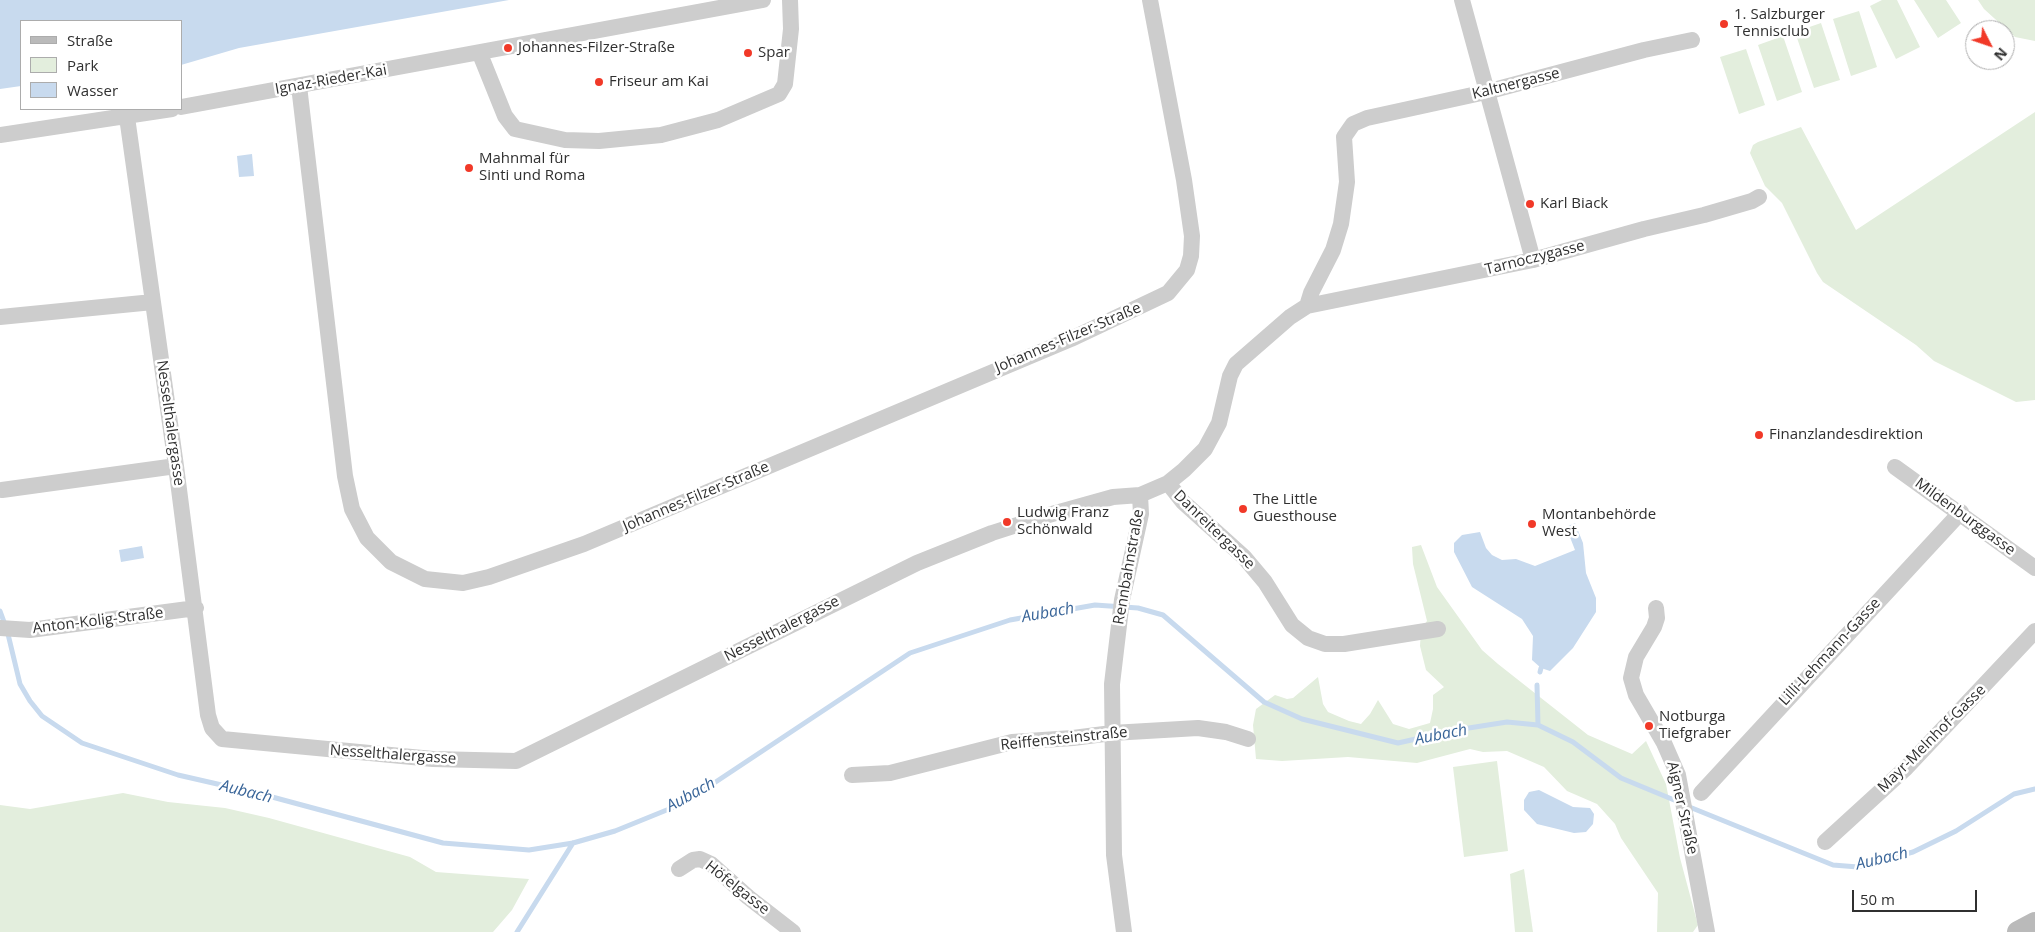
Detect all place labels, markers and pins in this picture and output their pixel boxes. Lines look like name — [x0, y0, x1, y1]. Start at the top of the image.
place label: 1. Salzburger Tennisclub — [1734, 6, 1825, 41]
marker: 1. Salzburger Tennisclub — [1718, 18, 1730, 30]
place label: Johannes-Filzer-Straße — [518, 39, 675, 57]
marker: Johannes-Filzer-Straße — [502, 42, 514, 54]
place label: Spar — [758, 44, 790, 62]
marker: Spar — [742, 47, 754, 59]
place label: Friseur am Kai — [609, 73, 709, 91]
marker: Friseur am Kai — [593, 76, 605, 88]
place label: Mahnmal für Sinti und Roma — [479, 150, 585, 185]
marker: Mahnmal für Sinti und Roma — [463, 162, 475, 174]
place label: Karl Biack — [1540, 195, 1608, 213]
marker: Karl Biack — [1524, 198, 1536, 210]
place label: Finanzlandesdirektion — [1769, 426, 1923, 444]
marker: Finanzlandesdirektion — [1753, 429, 1765, 441]
place label: The Little Guesthouse — [1253, 491, 1337, 526]
marker: The Little Guesthouse — [1237, 503, 1249, 515]
place label: Ludwig Franz Schönwald — [1017, 504, 1109, 539]
place label: Montanbehörde West — [1542, 506, 1656, 541]
marker: Ludwig Franz Schönwald — [1001, 516, 1013, 528]
marker: Montanbehörde West — [1526, 518, 1538, 530]
place label: Notburga Tiefgraber — [1659, 708, 1731, 743]
marker: Notburga Tiefgraber — [1643, 720, 1655, 732]

